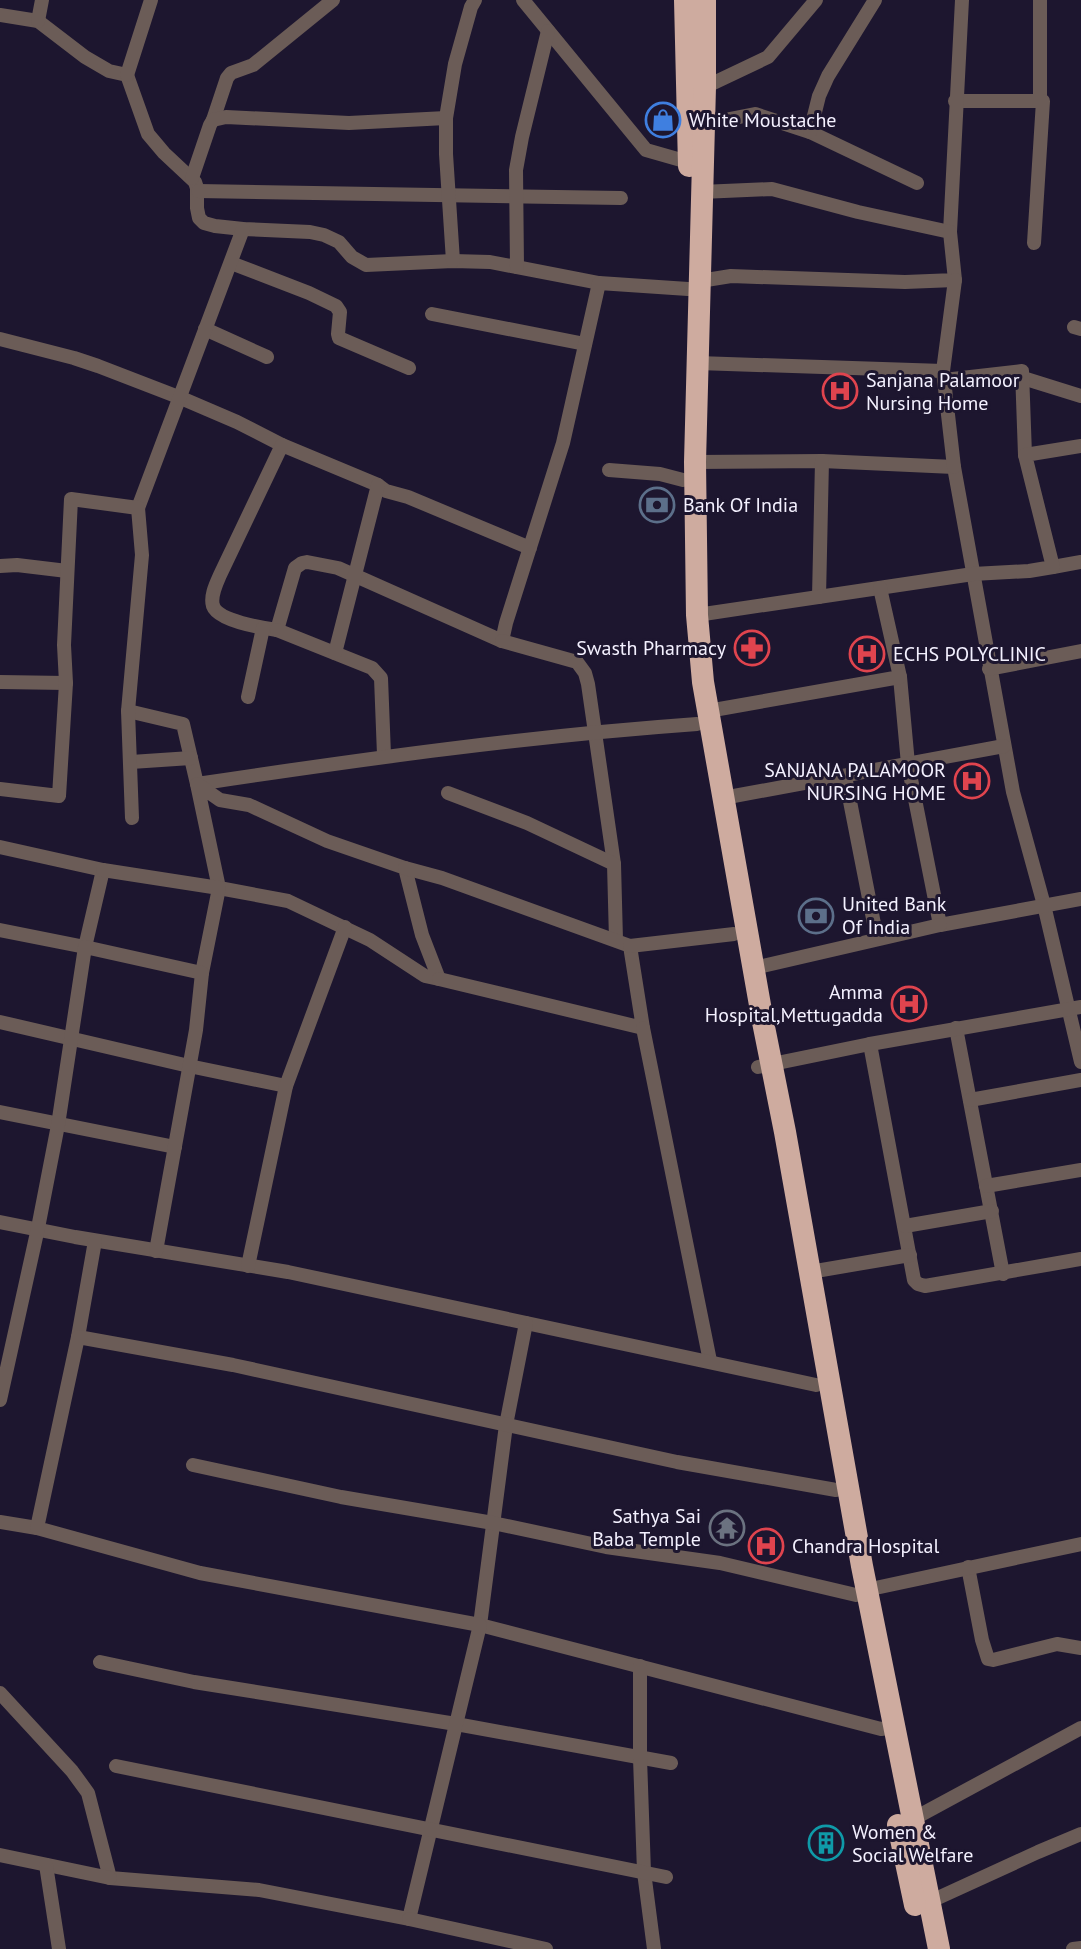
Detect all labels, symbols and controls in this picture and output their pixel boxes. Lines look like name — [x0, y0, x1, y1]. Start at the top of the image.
shop icon: White Moustache — [644, 101, 682, 139]
place label: White Moustache — [689, 107, 836, 133]
place label: Sanjana Palamoor Nursing Home — [866, 367, 1020, 416]
hospital icon: Sanjana Palamoor Nursing Home — [821, 372, 859, 410]
bank icon: Bank Of India — [638, 486, 676, 524]
place label: Bank Of India — [683, 492, 798, 518]
pharmacy icon: Swasth Pharmacy — [733, 629, 771, 667]
place label: Swasth Pharmacy — [576, 635, 727, 661]
hospital icon: ECHS POLYCLINIC — [848, 635, 886, 673]
place label: ECHS POLYCLINIC — [893, 641, 1046, 667]
place label: SANJANA PALAMOOR NURSING HOME — [764, 757, 946, 806]
hospital icon: SANJANA PALAMOOR NURSING HOME — [953, 762, 991, 800]
place label: United Bank Of India — [842, 891, 947, 940]
bank icon: United Bank Of India — [797, 897, 835, 935]
place label: Amma Hospital,Mettugadda — [705, 979, 883, 1028]
hospital icon: Amma Hospital,Mettugadda — [890, 985, 928, 1023]
place label: Sathya Sai Baba Temple — [592, 1503, 701, 1552]
temple icon: Sathya Sai Baba Temple — [708, 1509, 746, 1547]
hospital icon: Chandra Hospital — [747, 1527, 785, 1565]
place label: Chandra Hospital — [792, 1533, 939, 1559]
place label: Women & Social Welfare — [852, 1819, 973, 1868]
building icon: Women & Social Welfare — [807, 1824, 845, 1862]

